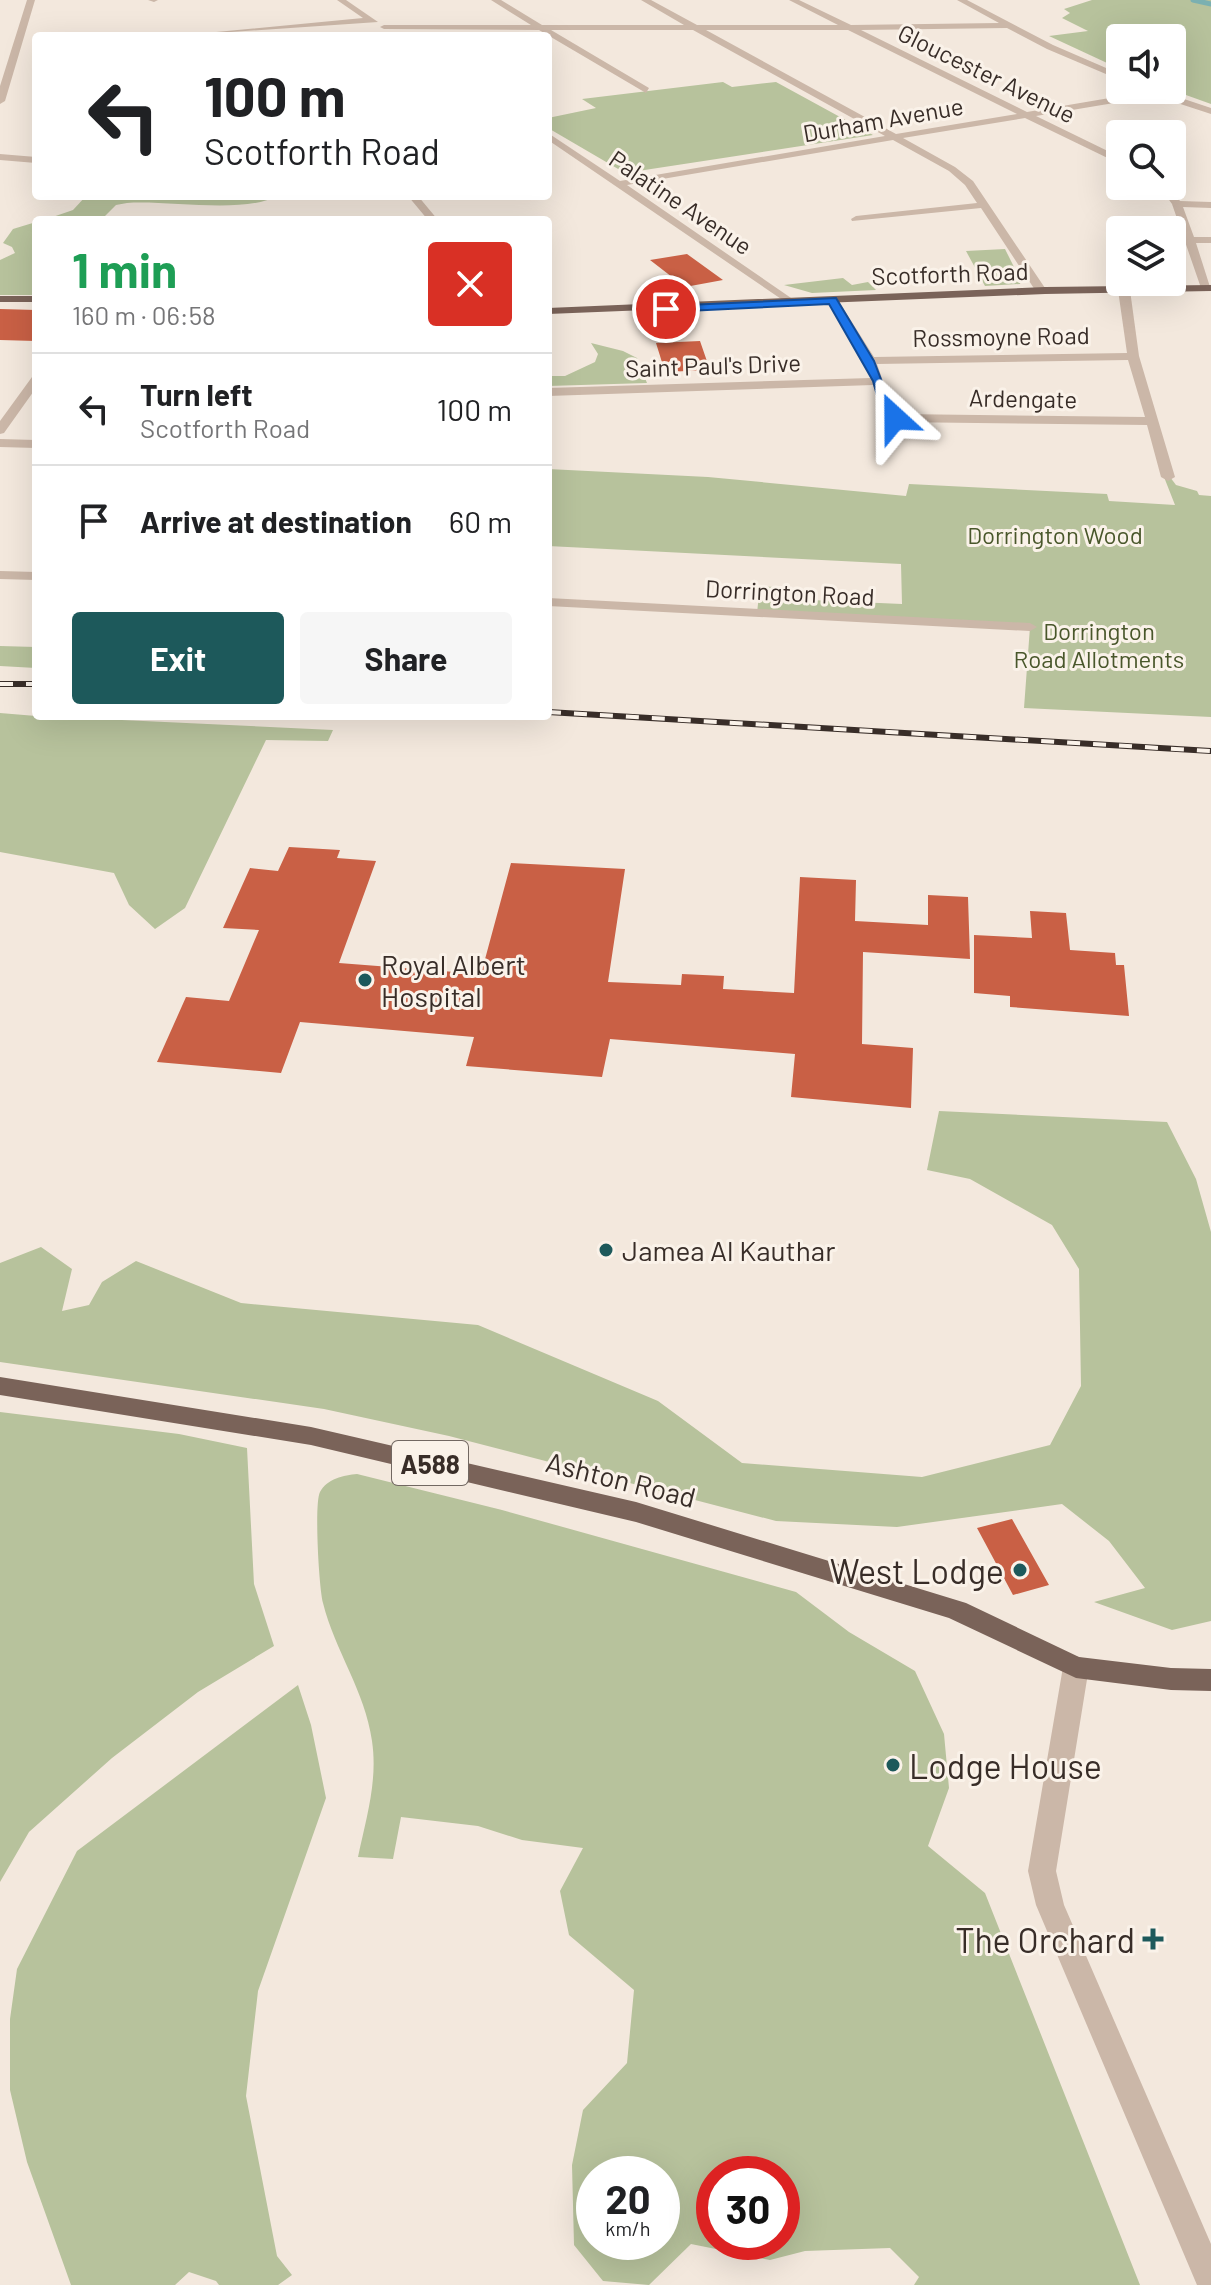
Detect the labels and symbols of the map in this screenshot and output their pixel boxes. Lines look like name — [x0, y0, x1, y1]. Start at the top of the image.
street label: Gloucester Avenue — [894, 18, 1080, 128]
street label: Durham Avenue — [801, 91, 965, 147]
street label: Palatine Avenue — [604, 144, 758, 260]
street label: Scotforth Road — [871, 256, 1029, 290]
pin — [632, 275, 700, 343]
street label: Rossmoyne Road — [912, 320, 1090, 352]
street label: Saint Paul's Drive — [625, 347, 801, 383]
position arrow — [853, 376, 937, 460]
street label: Ardengate — [969, 383, 1077, 413]
park label: Dorrington Wood — [967, 520, 1143, 549]
street label: Dorrington Road — [705, 573, 875, 611]
park label: Dorrington Road Allotments — [1014, 616, 1184, 673]
place label: Royal Albert Hospital — [381, 947, 526, 1013]
marker: Royal Albert Hospital — [356, 971, 374, 989]
place label: Jamea Al Kauthar — [622, 1233, 835, 1267]
marker: Jamea Al Kauthar — [597, 1241, 615, 1259]
road number: A588 — [392, 1441, 468, 1485]
street label: Ashton Road — [543, 1444, 699, 1514]
place label: West Lodge — [830, 1550, 1004, 1591]
marker: West Lodge — [1011, 1561, 1029, 1579]
place label: Lodge House — [909, 1745, 1102, 1786]
marker: Lodge House — [884, 1756, 902, 1774]
place label: The Orchard — [955, 1919, 1135, 1960]
marker: The Orchard — [1142, 1928, 1164, 1950]
speed limit sign: 30 — [696, 2156, 800, 2260]

